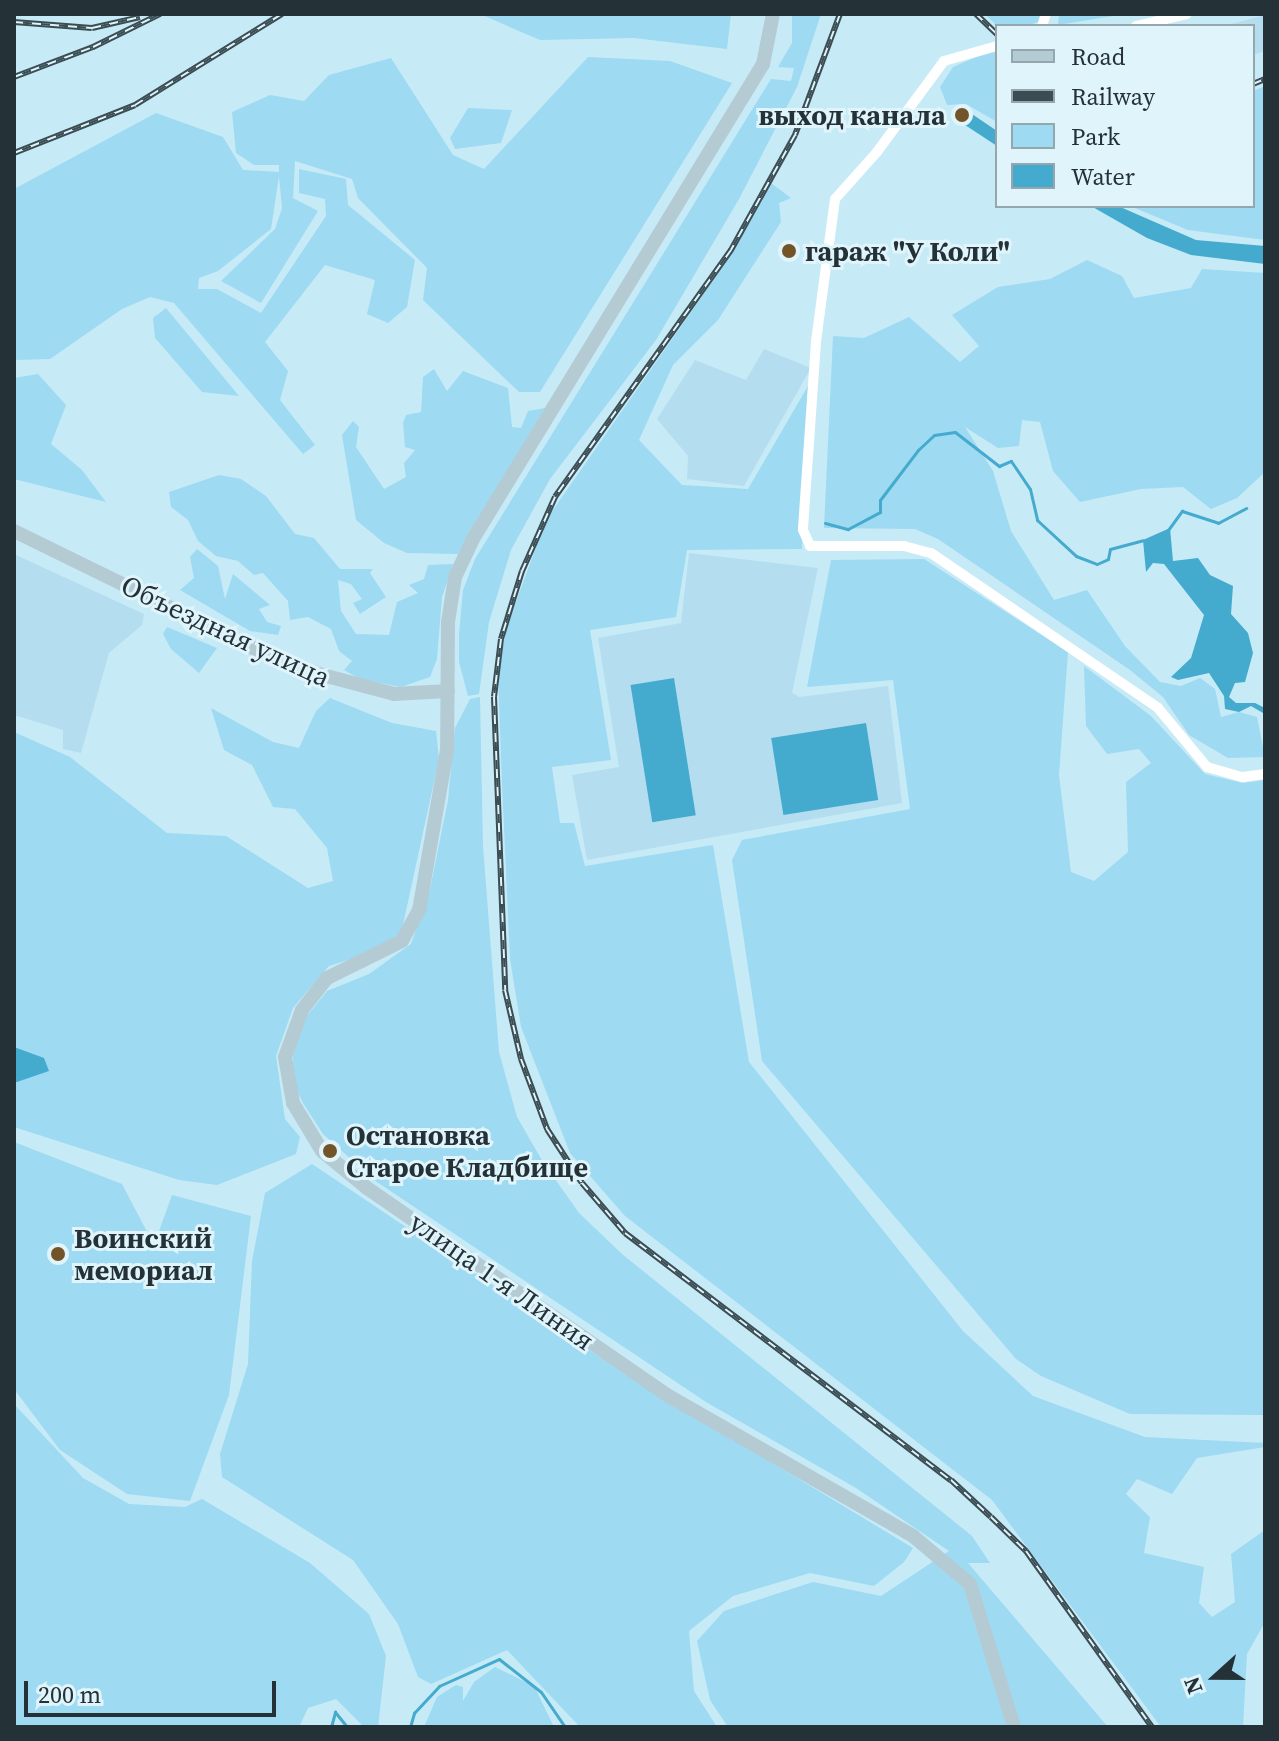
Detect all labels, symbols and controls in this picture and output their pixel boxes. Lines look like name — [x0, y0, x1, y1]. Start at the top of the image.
legend — [995, 24, 1255, 208]
text: Road — [1071, 40, 1125, 73]
text: Railway — [1071, 80, 1155, 113]
place label: выход канала — [758, 98, 946, 132]
marker: выход канала — [953, 106, 971, 124]
text: Park — [1071, 120, 1120, 153]
text: Water — [1071, 160, 1135, 193]
place label: гараж "У Коли" — [805, 234, 1011, 268]
marker: гараж "У Коли" — [780, 242, 798, 260]
street label: Объездная улица — [116, 568, 336, 694]
place label: Остановка Старое Кладбище — [346, 1118, 588, 1184]
marker: Остановка Старое Кладбище — [321, 1142, 339, 1160]
street label: улица 1-я Линия — [403, 1205, 601, 1357]
place label: Воинский мемориал — [74, 1221, 213, 1287]
marker: Воинский мемориал — [49, 1245, 67, 1263]
north arrow — [1175, 1637, 1255, 1717]
scale bar — [28, 1665, 280, 1715]
text: N — [1176, 1673, 1209, 1698]
text: 200 m — [38, 1678, 101, 1711]

